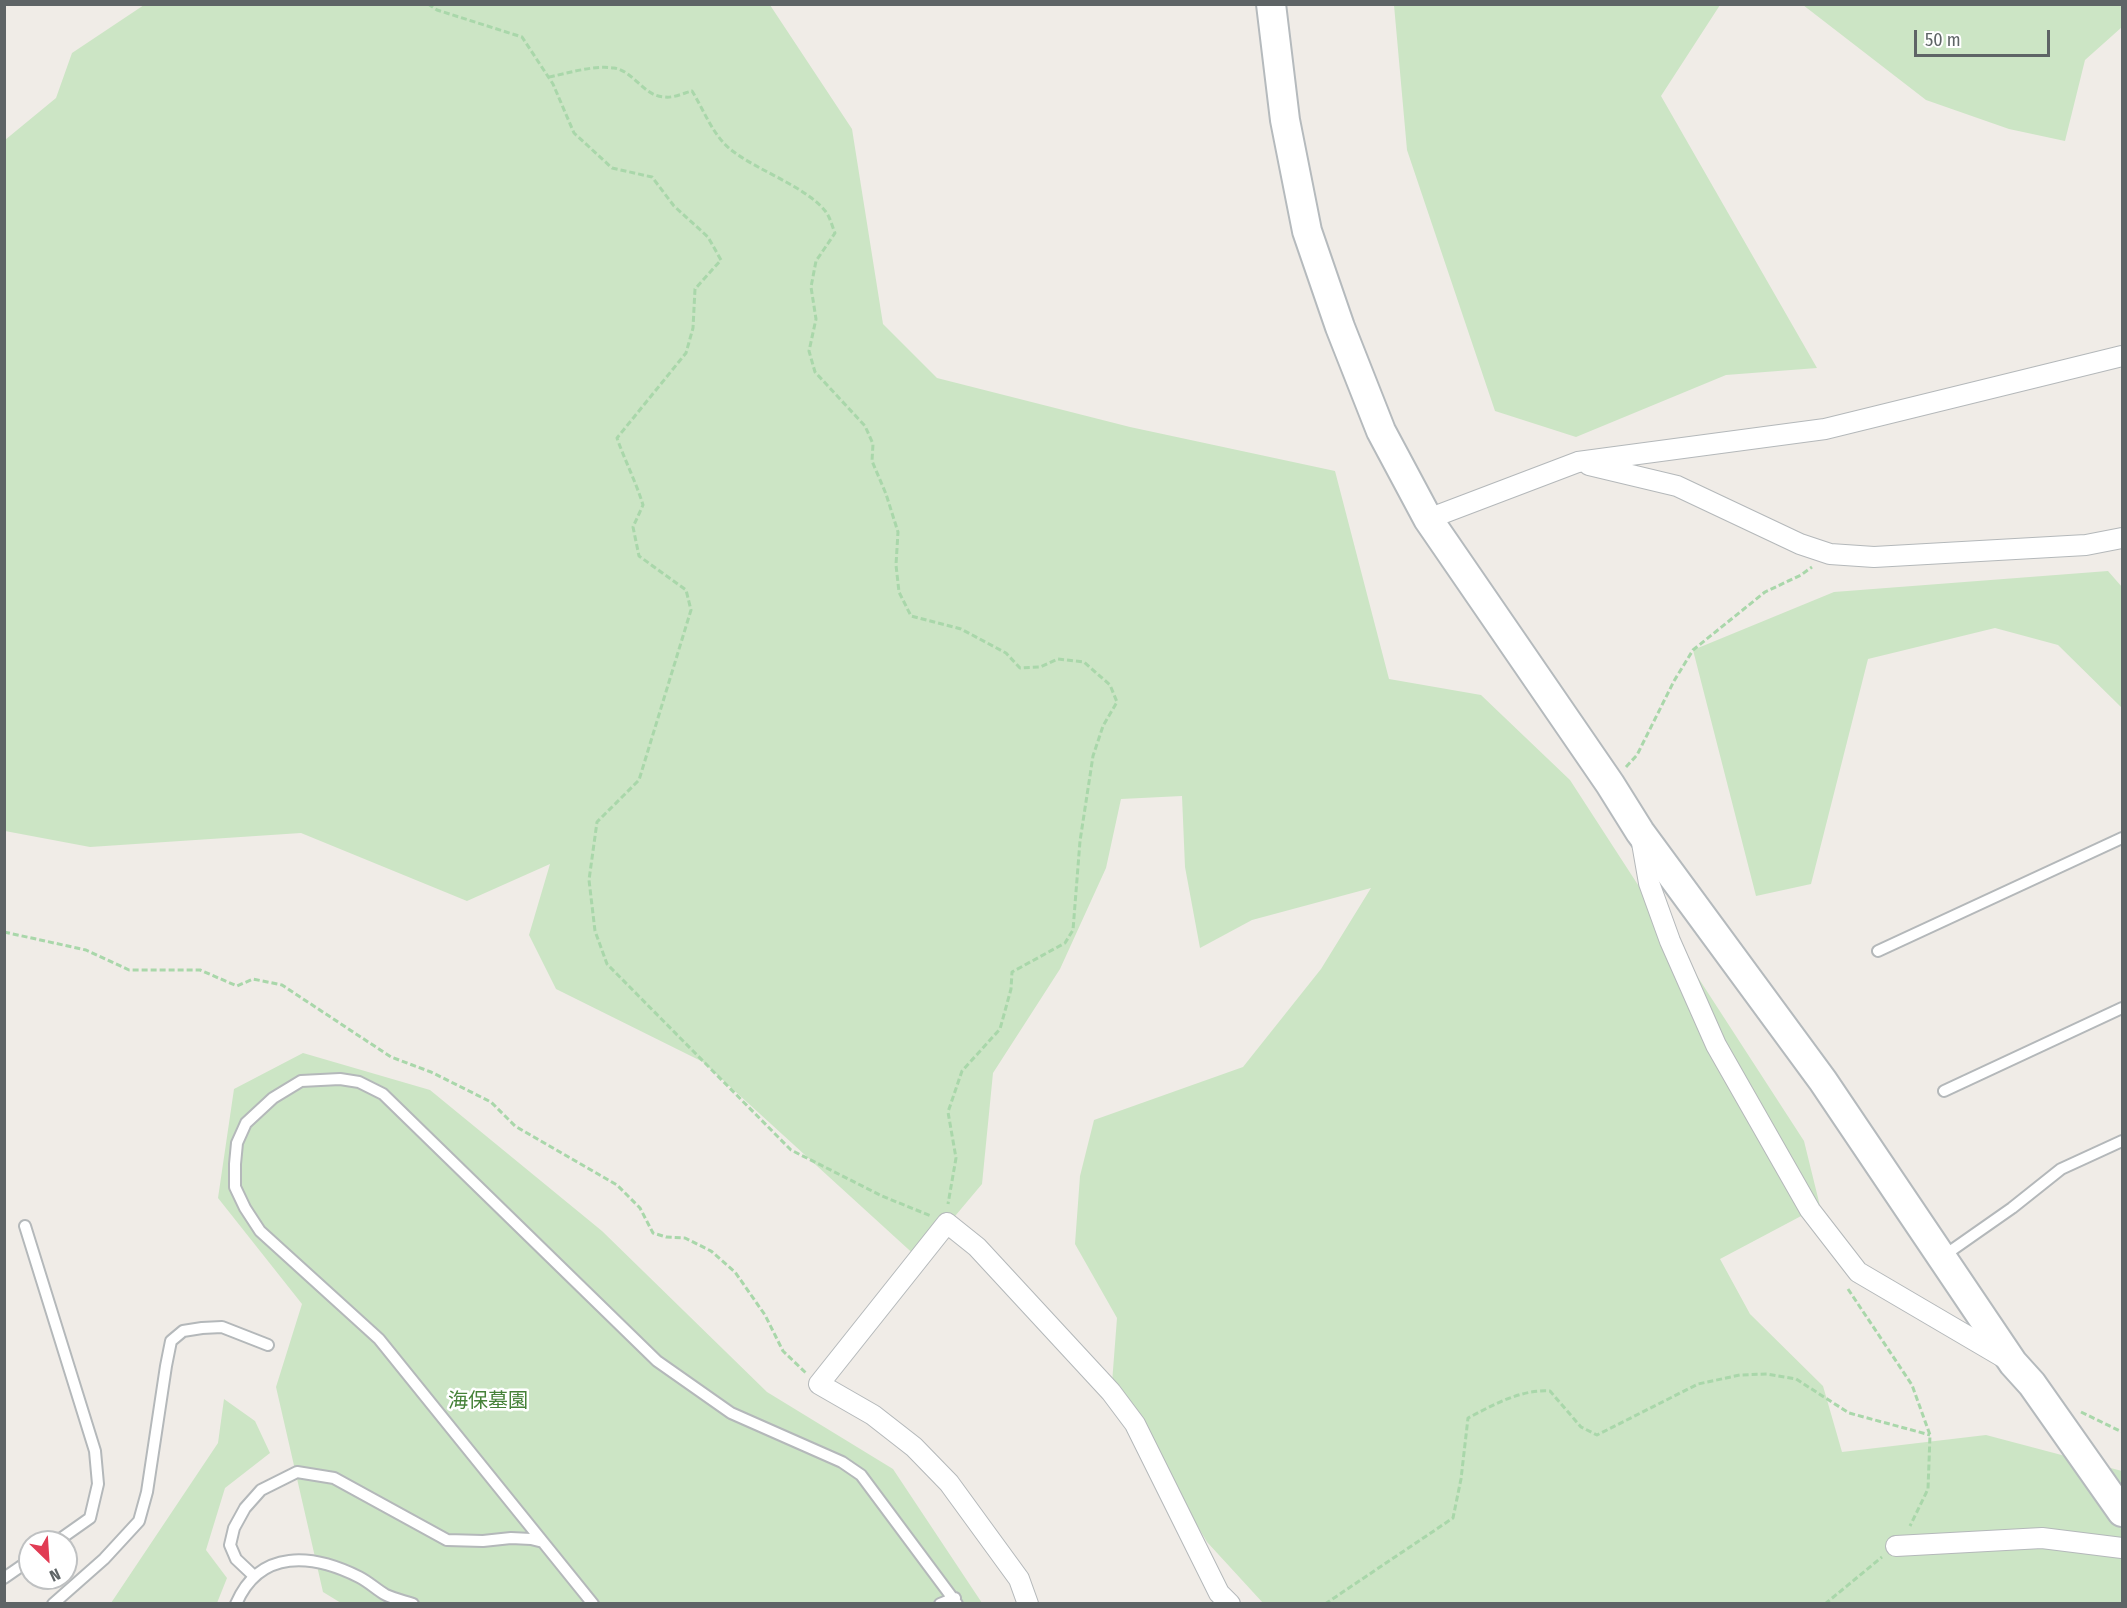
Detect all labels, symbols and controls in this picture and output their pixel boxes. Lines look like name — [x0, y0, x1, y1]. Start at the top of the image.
scale bar — [1917, 18, 2054, 56]
text: 50 m — [1925, 29, 1961, 51]
park label: 海保墓園 — [448, 1389, 528, 1413]
north arrow — [18, 1530, 78, 1590]
text: N — [47, 1564, 63, 1586]

